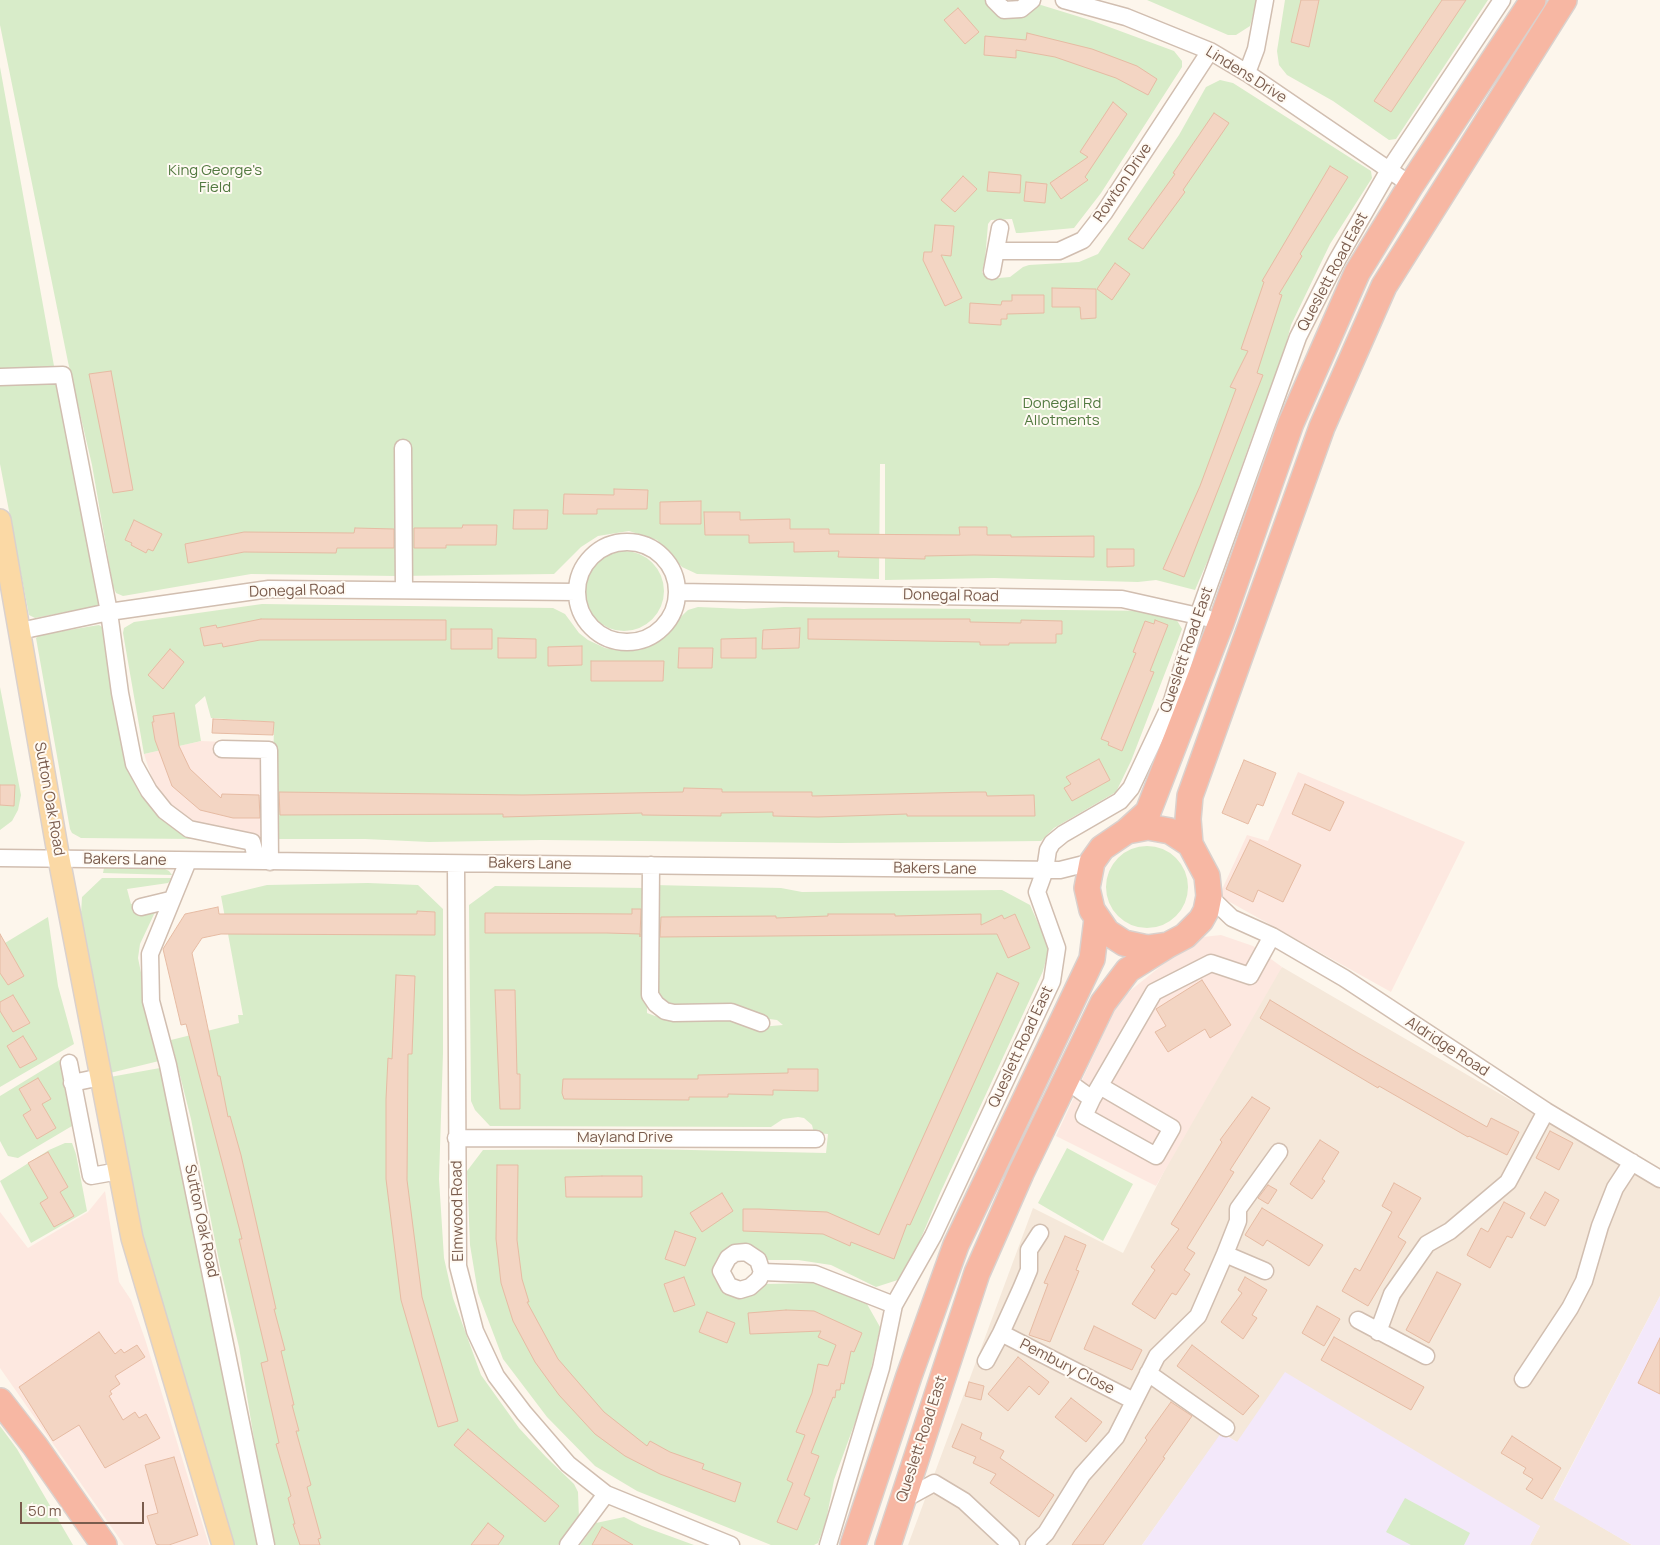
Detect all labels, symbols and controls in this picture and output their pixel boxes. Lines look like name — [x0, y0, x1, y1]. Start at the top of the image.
street label: Lindens Drive — [1202, 43, 1290, 107]
street label: Rowton Drive — [1090, 140, 1156, 226]
park label: King George's Field — [168, 162, 262, 197]
street label: Queslett Road East — [1294, 209, 1372, 335]
park label: Donegal Rd Allotments — [1023, 395, 1101, 430]
street label: Donegal Road — [249, 580, 345, 602]
street label: Queslett Road East — [1157, 585, 1217, 715]
street label: Donegal Road — [903, 586, 999, 606]
street label: Sutton Oak Road — [30, 741, 68, 857]
street label: Bakers Lane — [83, 850, 167, 870]
street label: Bakers Lane — [488, 854, 572, 874]
street label: Bakers Lane — [893, 859, 977, 879]
street label: Queslett Road East — [985, 983, 1057, 1111]
street label: Aldridge Road — [1402, 1013, 1492, 1081]
street label: Mayland Drive — [577, 1129, 673, 1147]
street label: Elmwood Road — [448, 1160, 468, 1262]
street label: Sutton Oak Road — [180, 1163, 222, 1279]
street label: Pembury Close — [1017, 1335, 1117, 1399]
street label: Queslett Road East — [893, 1373, 951, 1505]
scale bar — [22, 1492, 146, 1524]
text: 50 m — [28, 1500, 62, 1521]

